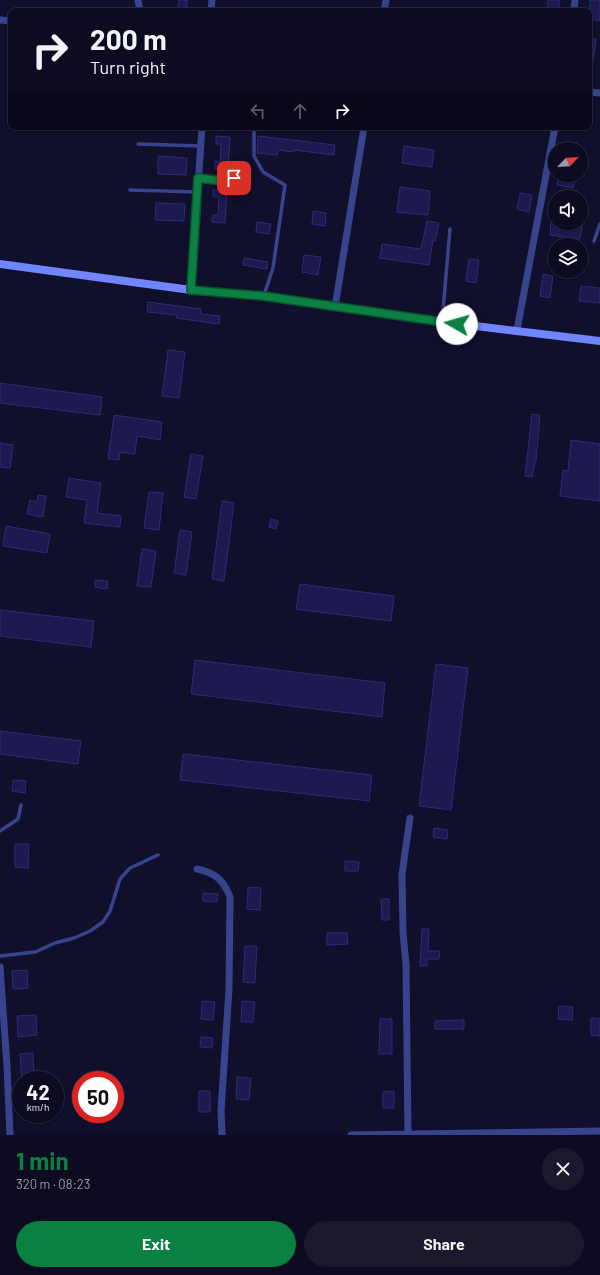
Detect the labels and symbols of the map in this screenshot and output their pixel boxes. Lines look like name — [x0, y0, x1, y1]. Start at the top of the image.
north arrow — [548, 142, 588, 182]
pin — [217, 161, 251, 195]
position arrow — [436, 303, 478, 345]
speed limit sign: 50 — [72, 1071, 124, 1123]

